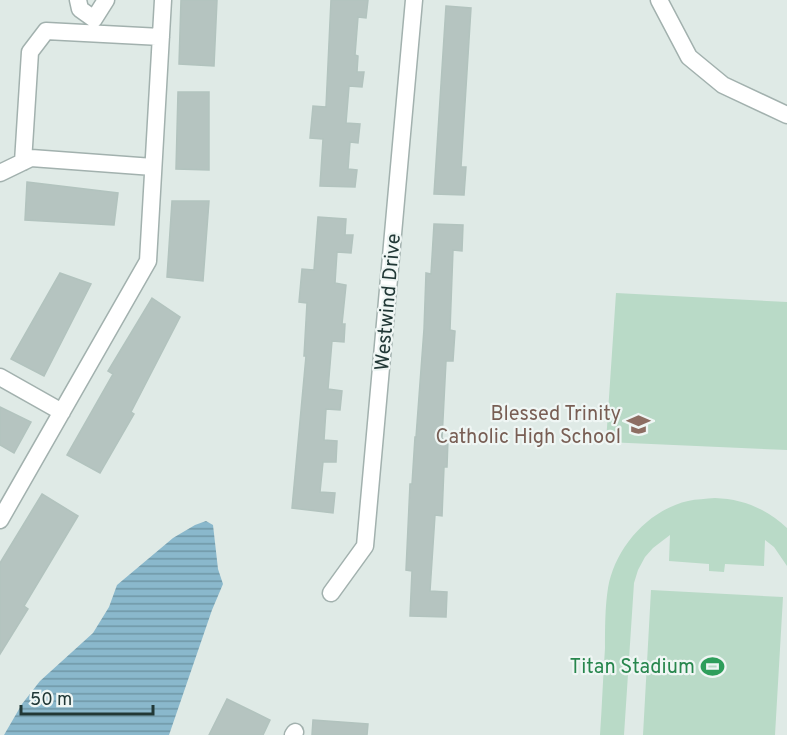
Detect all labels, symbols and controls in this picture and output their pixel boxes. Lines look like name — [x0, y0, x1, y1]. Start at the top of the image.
street label: Westwind Drive — [370, 232, 408, 372]
place label: Blessed Trinity Catholic High School — [436, 402, 621, 451]
school or university icon: Blessed Trinity Catholic High School — [626, 412, 652, 438]
sports icon: Titan Stadium — [700, 653, 726, 679]
place label: Titan Stadium — [570, 655, 695, 681]
scale bar — [21, 678, 153, 716]
text: 50 m — [30, 689, 72, 712]

